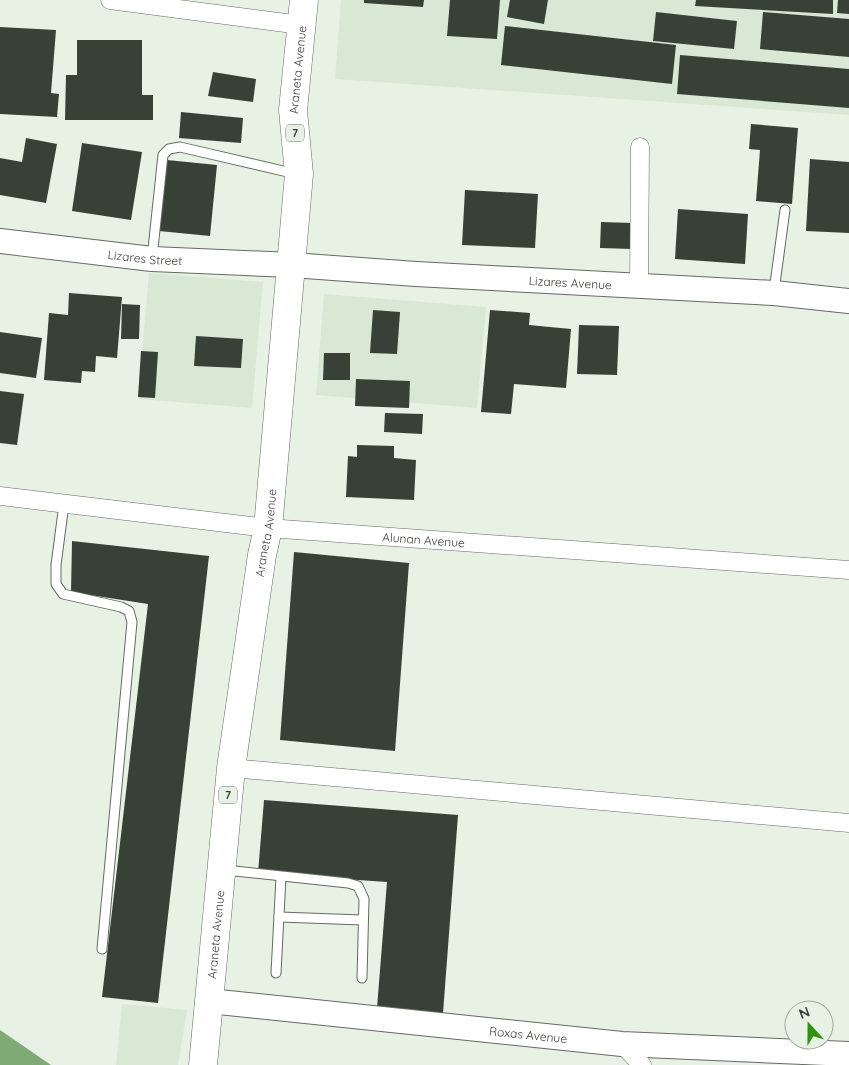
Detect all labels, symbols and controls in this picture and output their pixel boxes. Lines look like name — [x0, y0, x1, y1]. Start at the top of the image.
street label: Araneta Avenue — [285, 25, 309, 115]
road number: 7 — [286, 125, 304, 142]
street label: Lizares Street — [107, 246, 183, 268]
street label: Lizares Avenue — [528, 272, 612, 292]
street label: Araneta Avenue — [251, 488, 279, 578]
street label: Alunan Avenue — [382, 529, 466, 550]
road number: 7 — [219, 786, 237, 804]
street label: Araneta Avenue — [204, 889, 227, 980]
north arrow — [784, 1000, 834, 1050]
text: N — [796, 1003, 812, 1023]
street label: Roxas Avenue — [489, 1023, 568, 1046]

